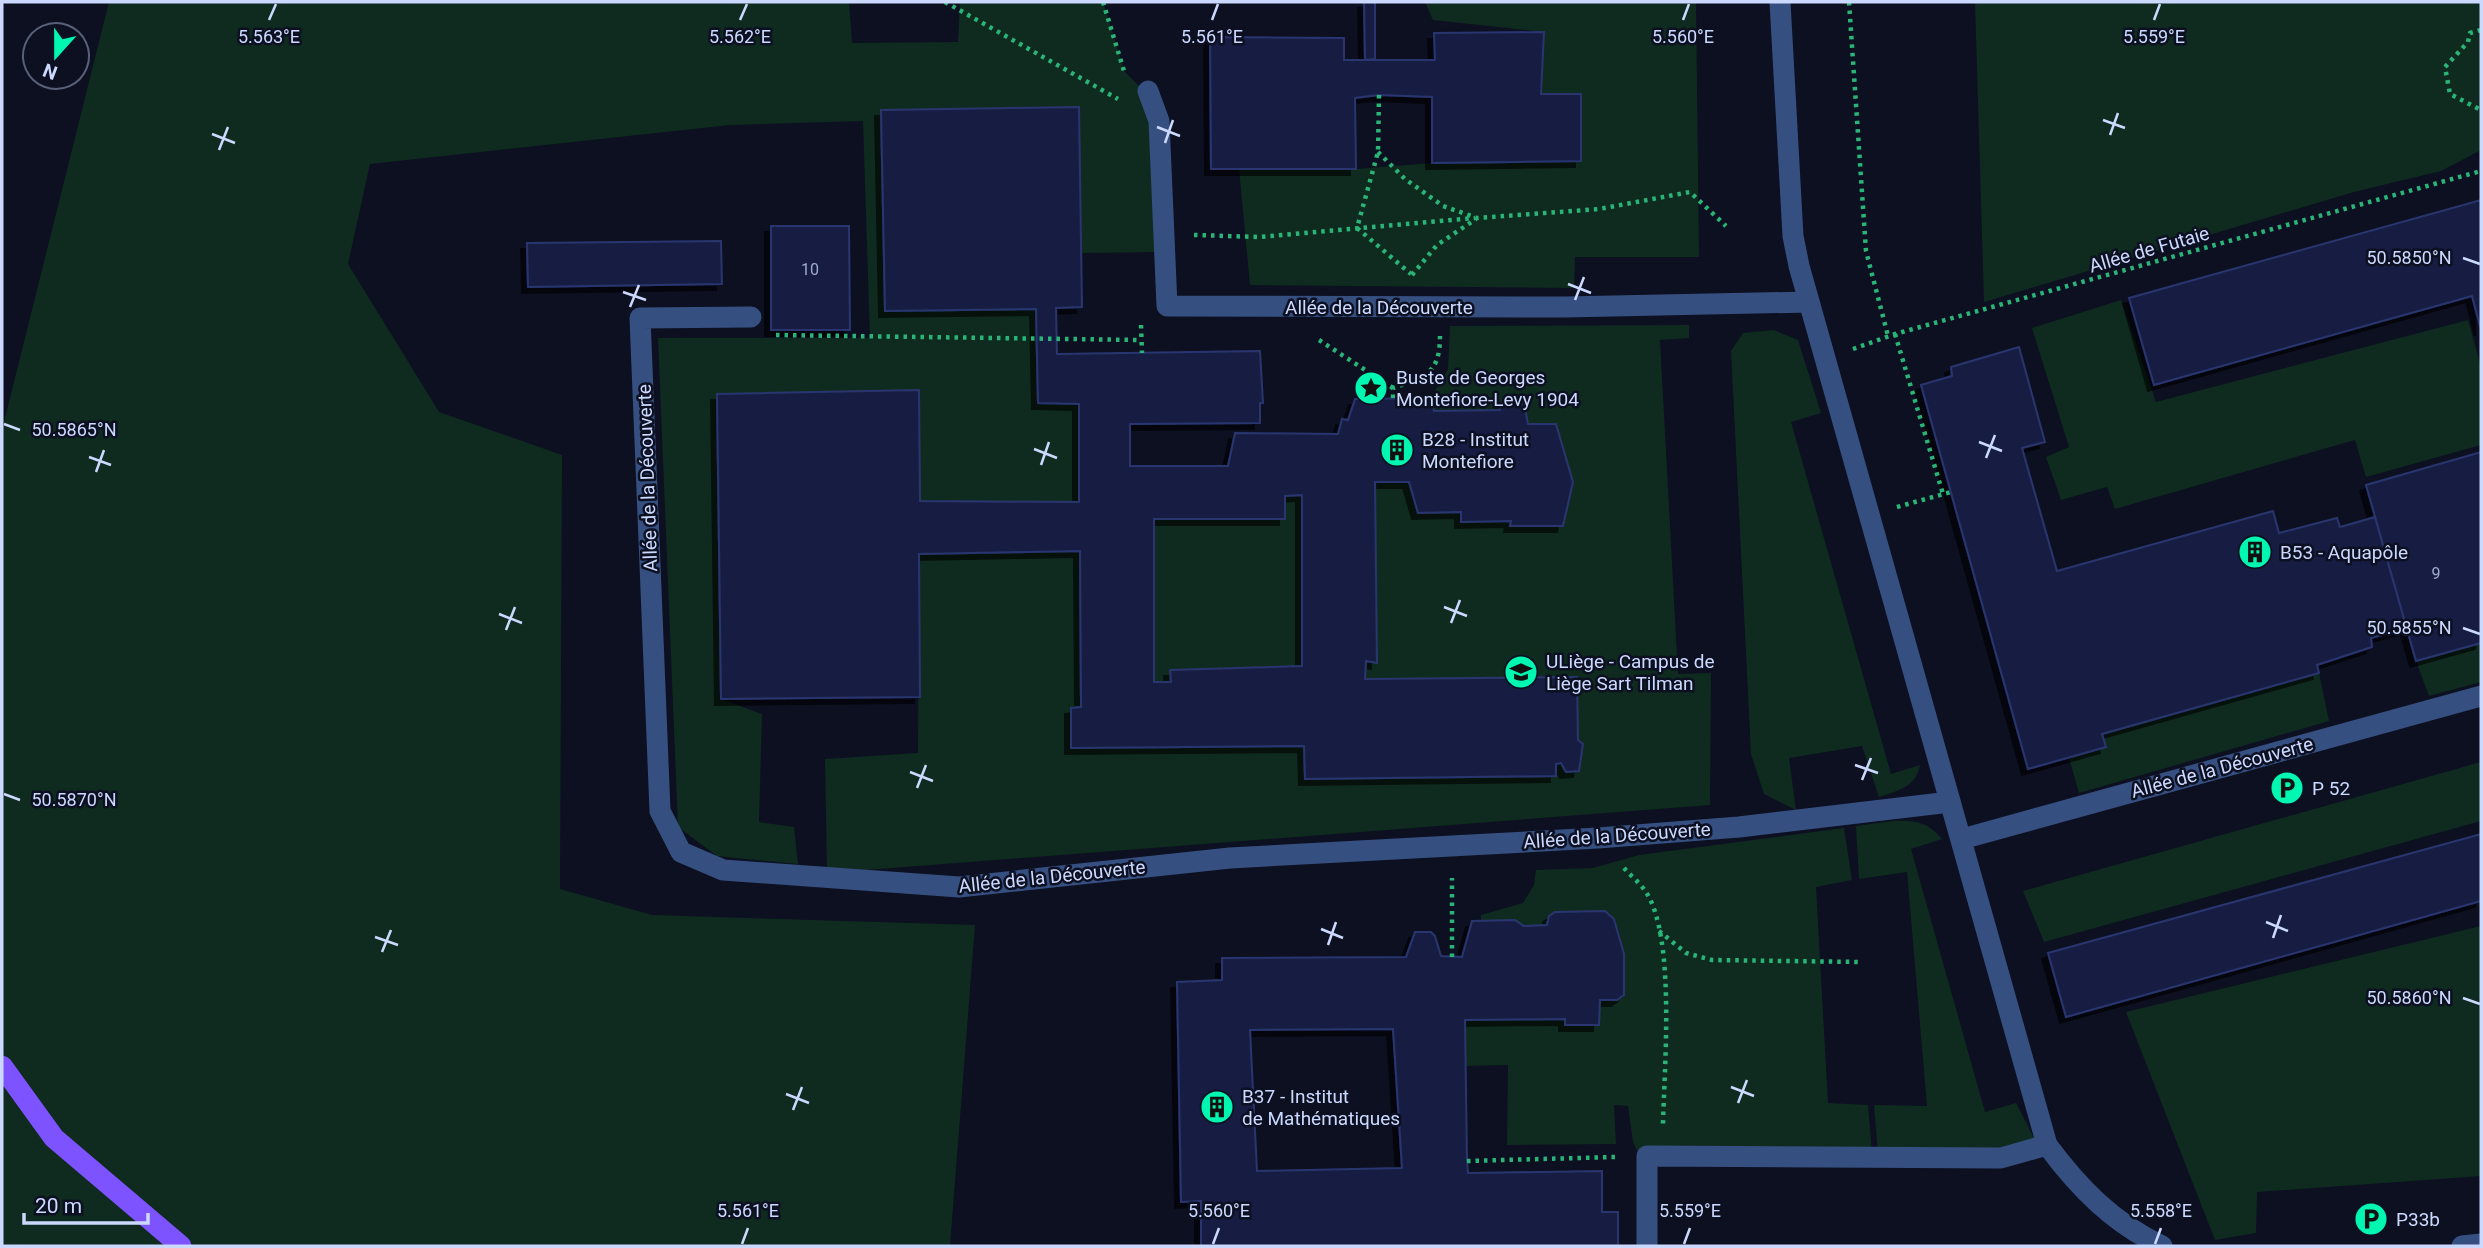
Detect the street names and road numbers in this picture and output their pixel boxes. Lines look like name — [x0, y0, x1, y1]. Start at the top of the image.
street label: Allée de Futaie — [2086, 221, 2212, 278]
street label: Allée de la Découverte — [1285, 296, 1473, 319]
street label: Allée de la Découverte — [633, 384, 662, 572]
street label: Allée de la Découverte — [2128, 732, 2316, 803]
street label: Allée de la Découverte — [1523, 817, 1712, 854]
street label: Allée de la Découverte — [957, 855, 1147, 898]

